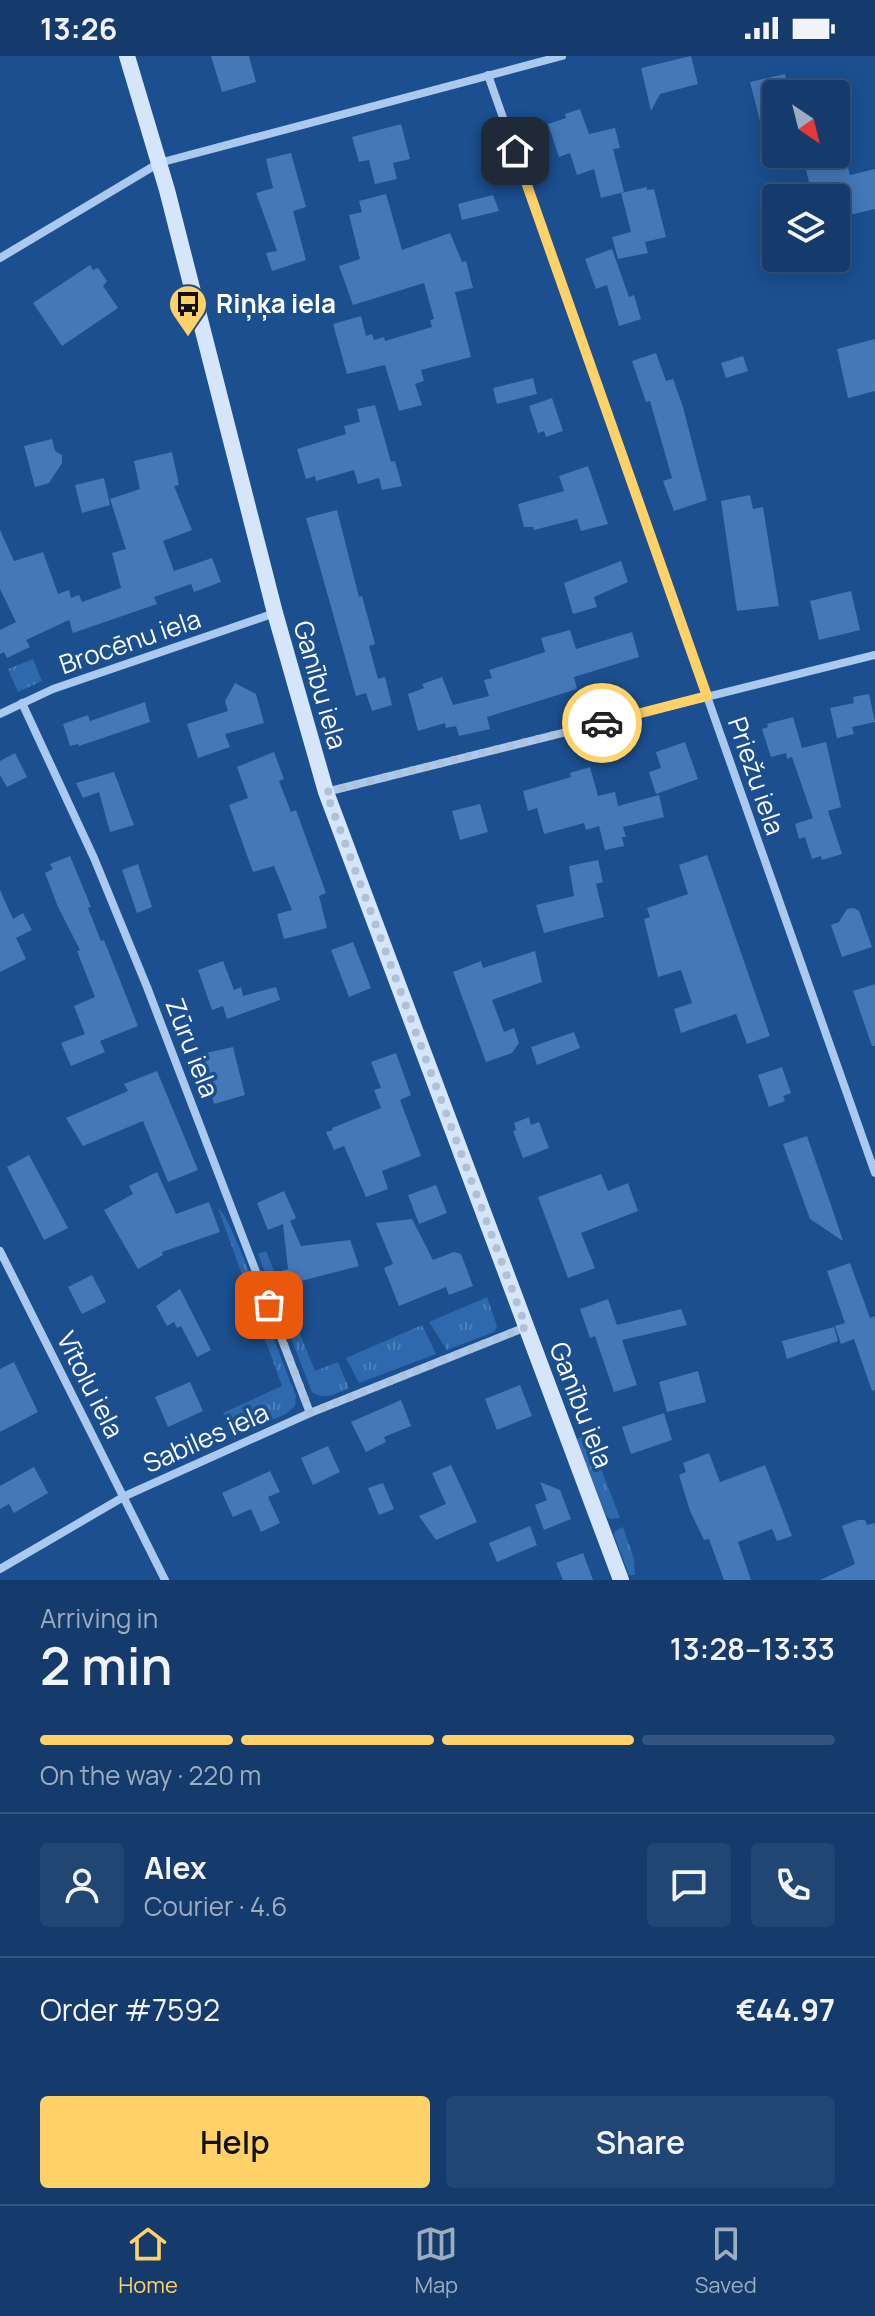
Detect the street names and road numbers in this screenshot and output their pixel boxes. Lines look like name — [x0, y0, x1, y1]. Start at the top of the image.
street label: Brocēnu iela — [54, 600, 205, 682]
street label: Ganību iela — [285, 616, 356, 753]
street label: Priežu iela — [720, 712, 794, 839]
street label: Zūru iela — [158, 993, 228, 1102]
street label: Vītolu iela — [49, 1325, 133, 1444]
street label: Ganību iela — [541, 1337, 622, 1473]
street label: Sabiles iela — [137, 1393, 274, 1481]

